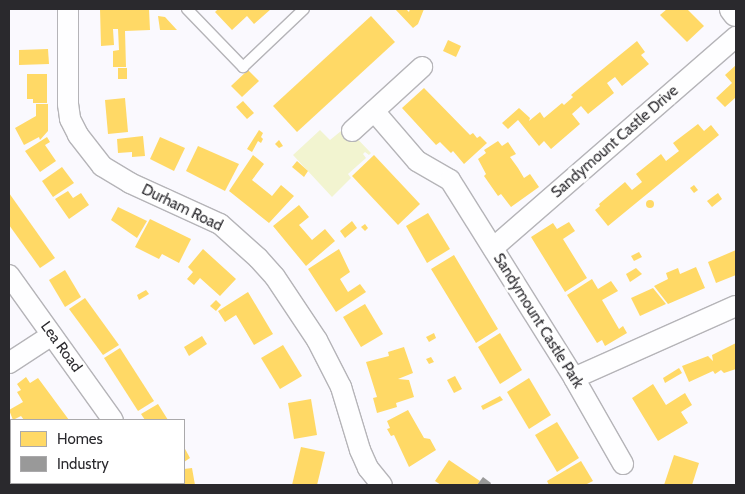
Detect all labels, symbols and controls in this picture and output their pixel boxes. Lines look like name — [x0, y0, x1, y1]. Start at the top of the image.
street label: Sandymount Castle Drive — [548, 82, 682, 202]
street label: Durham Road — [139, 181, 225, 235]
street label: Sandymount Castle Park — [489, 250, 587, 392]
street label: Lea Road — [37, 318, 85, 376]
legend — [10, 419, 185, 484]
text: Homes — [57, 430, 103, 448]
text: Industry — [57, 455, 109, 473]

